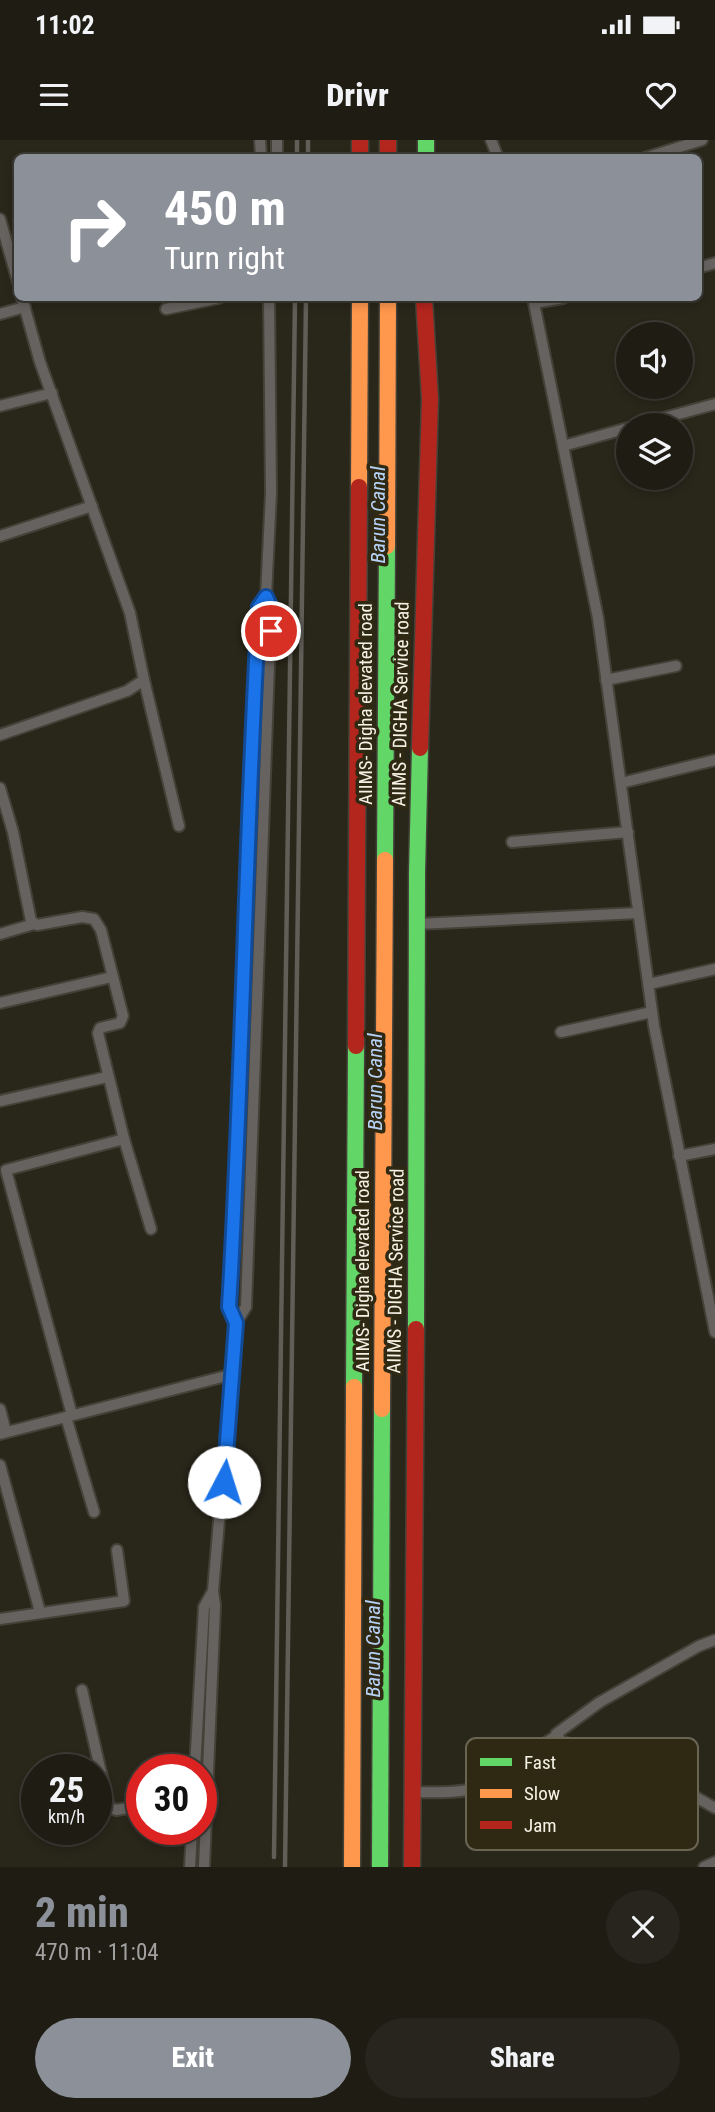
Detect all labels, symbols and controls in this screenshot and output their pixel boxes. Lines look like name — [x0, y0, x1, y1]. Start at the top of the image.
text: 11:02 — [35, 10, 95, 40]
icon: menu — [35, 76, 73, 114]
text: Drivr — [326, 76, 389, 114]
icon: heart — [642, 76, 680, 114]
text: 450 m — [164, 180, 286, 237]
icon: right — [49, 182, 140, 273]
text: Turn right — [164, 239, 285, 277]
map controls — [616, 322, 693, 490]
button: sound — [616, 322, 693, 399]
button: layers — [616, 413, 693, 490]
water label: Barun Canal — [366, 466, 390, 564]
pin — [241, 601, 301, 661]
street label: AIIMS - DIGHA Service road — [387, 601, 414, 807]
street label: AIIMS- Digha elevated road — [354, 603, 377, 805]
icon: arrive — [252, 612, 290, 650]
water label: Barun Canal — [363, 1033, 387, 1131]
street label: AIIMS - DIGHA Service road — [382, 1168, 409, 1374]
street label: AIIMS- Digha elevated road — [351, 1170, 374, 1372]
position arrow — [187, 1445, 261, 1519]
water label: Barun Canal — [361, 1600, 385, 1698]
legend — [466, 1738, 698, 1850]
text: Fast — [524, 1751, 556, 1774]
speed limit sign: 30 — [126, 1754, 217, 1845]
text: 25 — [49, 1770, 84, 1811]
text: Slow — [524, 1782, 560, 1805]
text: km/h — [48, 1806, 85, 1827]
text: Jam — [524, 1814, 557, 1837]
text: 2 min — [35, 1888, 129, 1937]
button: close — [606, 1890, 680, 1964]
text: 470 m · 11:04 — [35, 1939, 159, 1966]
button: Exit — [35, 2018, 351, 2098]
button: Share — [365, 2018, 680, 2098]

